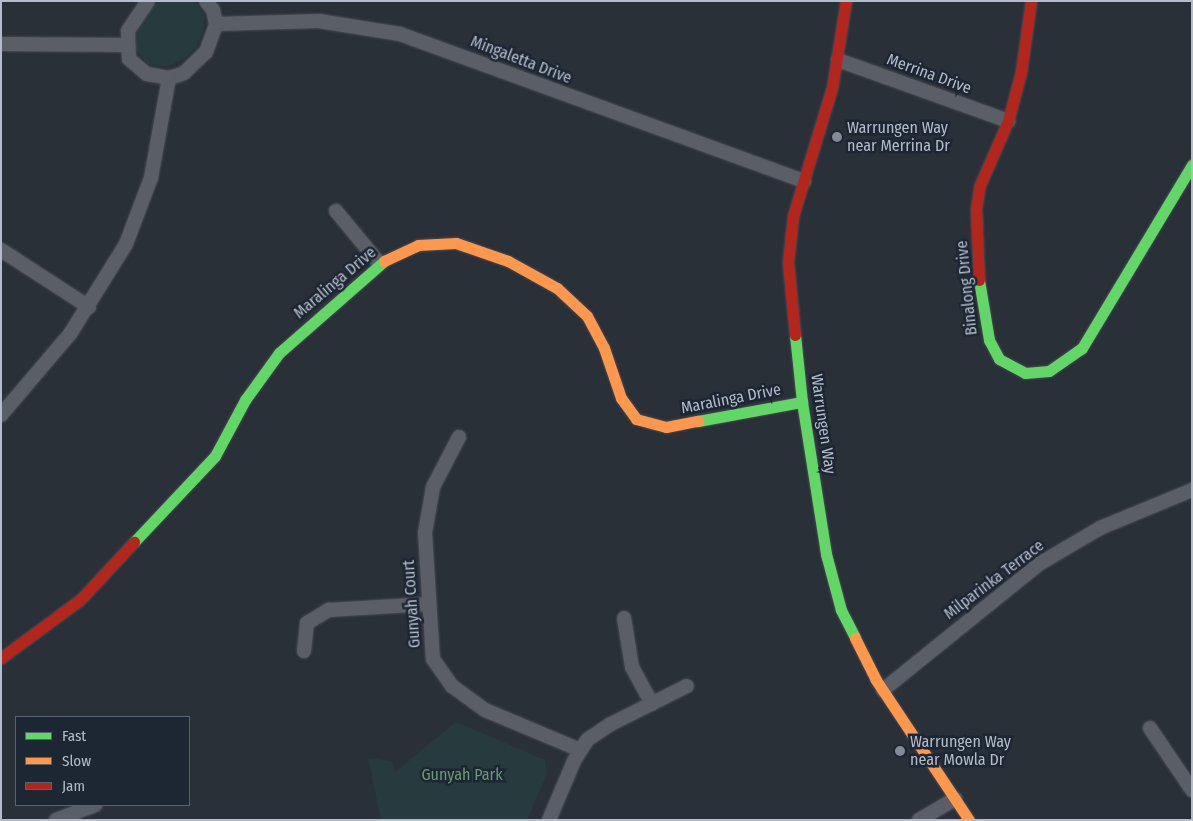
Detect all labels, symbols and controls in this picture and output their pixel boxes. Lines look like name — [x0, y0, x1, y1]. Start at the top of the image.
street label: Mingaletta Drive — [468, 32, 574, 88]
street label: Merrina Drive — [884, 50, 974, 98]
place label: Warrungen Way near Merrina Dr — [847, 118, 950, 156]
marker: Warrungen Way near Merrina Dr — [831, 131, 843, 143]
street label: Binalong Drive — [952, 240, 982, 336]
street label: Maralinga Drive — [290, 243, 380, 323]
street label: Warrungen Way — [806, 373, 840, 475]
street label: Maralinga Drive — [679, 380, 783, 418]
street label: Milparinka Terrace — [940, 536, 1048, 624]
street label: Gunyah Court — [399, 559, 425, 649]
legend — [15, 716, 190, 806]
text: Fast — [62, 727, 86, 745]
place label: Warrungen Way near Mowla Dr — [910, 732, 1011, 770]
marker: Warrungen Way near Mowla Dr — [894, 745, 906, 757]
text: Slow — [62, 752, 91, 770]
park label: Gunyah Park — [421, 765, 503, 785]
text: Jam — [62, 777, 85, 795]

